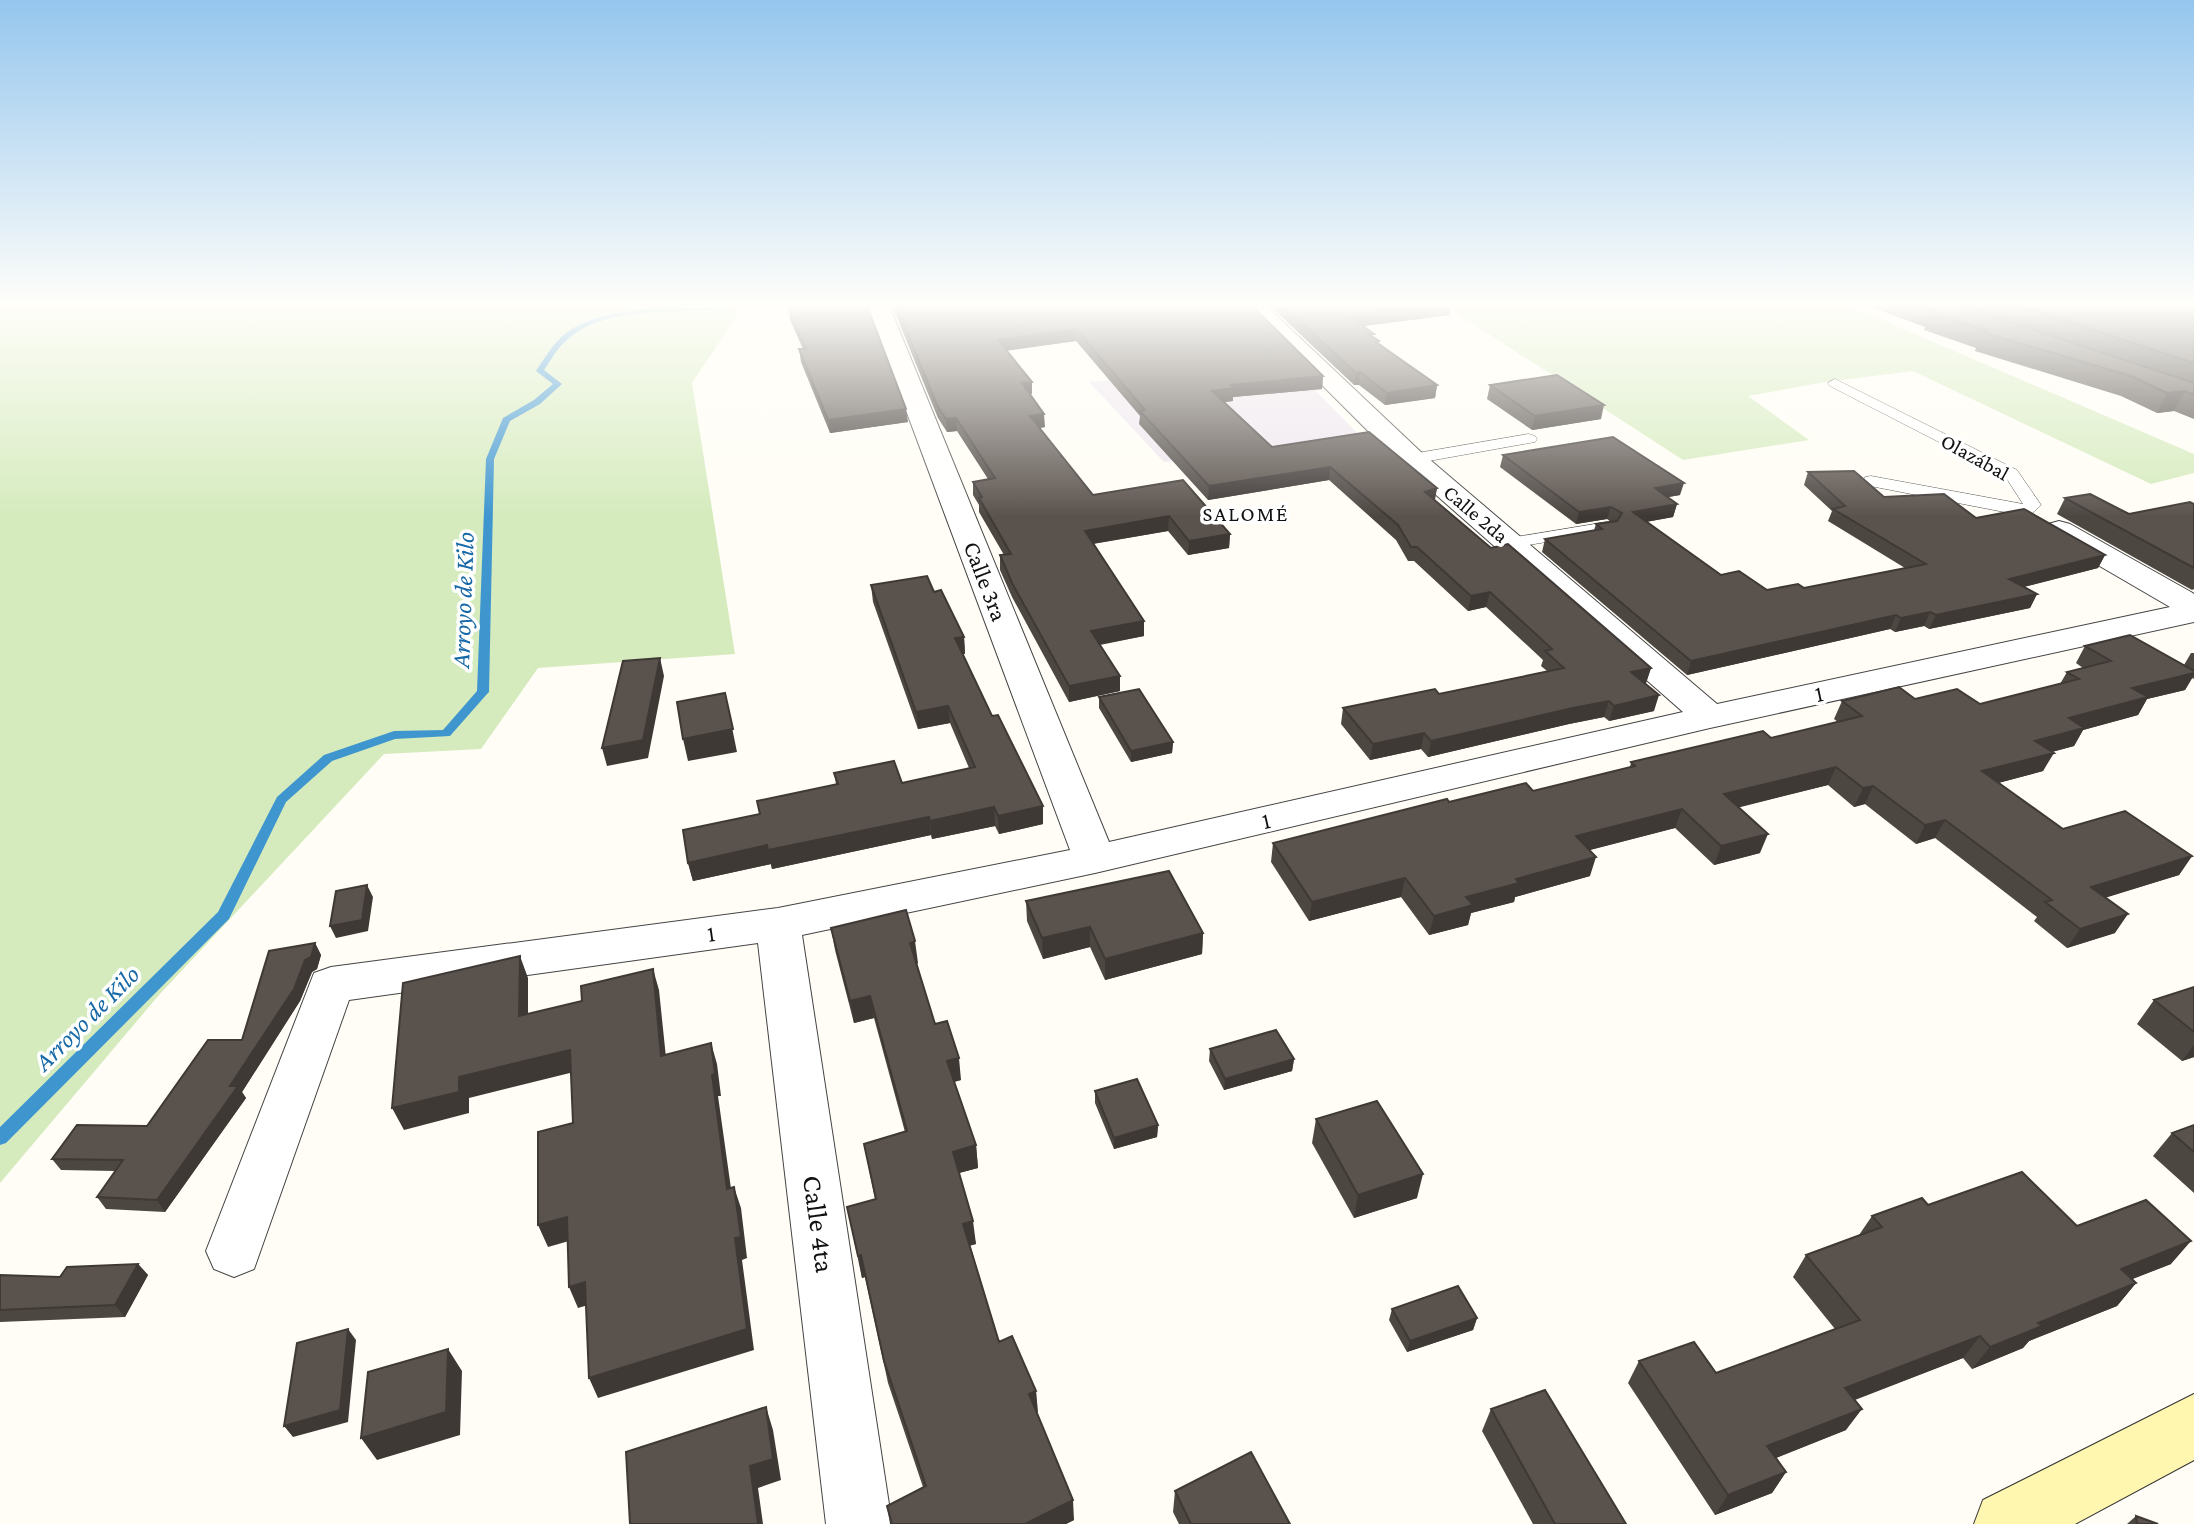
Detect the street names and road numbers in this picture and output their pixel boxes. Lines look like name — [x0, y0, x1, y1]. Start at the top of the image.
street label: Olazábal — [1937, 429, 2013, 485]
street label: Calle 2da — [1439, 480, 1513, 548]
street label: Calle 3ra — [958, 537, 1014, 625]
street label: 1 — [1812, 679, 1826, 707]
street label: 1 — [1259, 806, 1273, 834]
street label: 1 — [705, 919, 717, 947]
street label: Calle 4ta — [797, 1173, 841, 1275]

